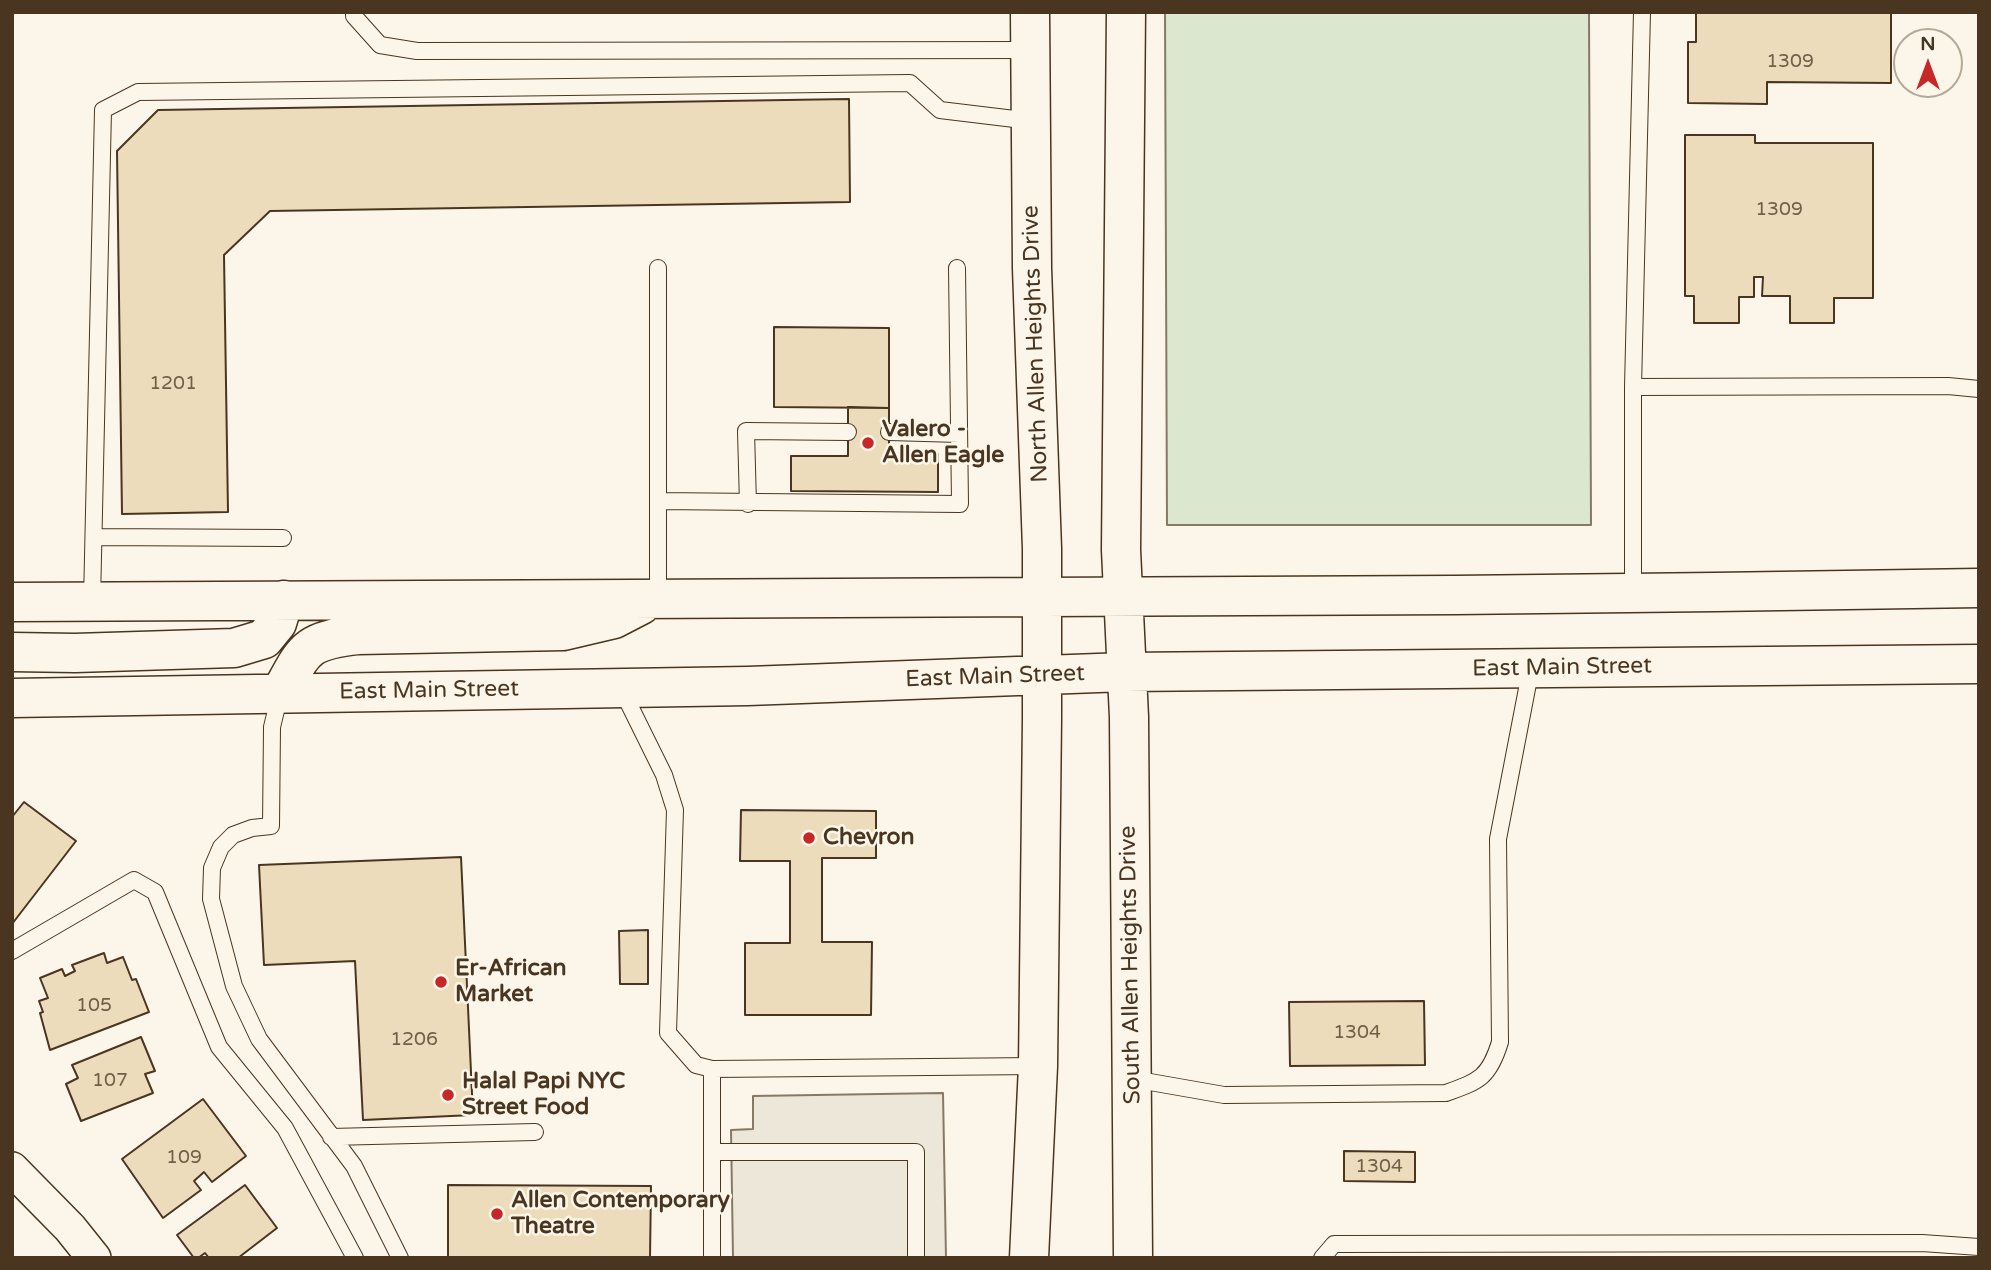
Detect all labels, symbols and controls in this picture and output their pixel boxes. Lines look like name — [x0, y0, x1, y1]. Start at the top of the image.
north arrow — [1893, 28, 1963, 98]
text: N — [1920, 33, 1936, 55]
house number: 1309 — [1766, 51, 1814, 73]
house number: 1309 — [1755, 199, 1803, 221]
street label: North Allen Heights Drive — [1017, 205, 1055, 483]
house number: 1201 — [149, 373, 197, 395]
place label: Valero - Allen Eagle — [882, 416, 1004, 470]
marker: Valero - Allen Eagle — [860, 435, 876, 451]
street label: East Main Street — [1472, 653, 1652, 683]
street label: East Main Street — [905, 660, 1085, 694]
street label: East Main Street — [339, 676, 519, 706]
place label: Chevron — [823, 824, 915, 852]
street label: South Allen Heights Drive — [1115, 825, 1147, 1105]
marker: Chevron — [801, 830, 817, 846]
place label: Er-African Market — [455, 955, 567, 1009]
marker: Er-African Market — [433, 974, 449, 990]
house number: 105 — [76, 995, 112, 1017]
house number: 1304 — [1333, 1022, 1381, 1044]
house number: 1206 — [390, 1029, 438, 1051]
place label: Halal Papi NYC Street Food — [462, 1068, 625, 1122]
house number: 107 — [92, 1070, 128, 1092]
marker: Halal Papi NYC Street Food — [440, 1087, 456, 1103]
house number: 109 — [166, 1147, 202, 1169]
house number: 1304 — [1355, 1156, 1403, 1178]
place label: Allen Contemporary Theatre — [511, 1187, 730, 1241]
marker: Allen Contemporary Theatre — [489, 1206, 505, 1222]

